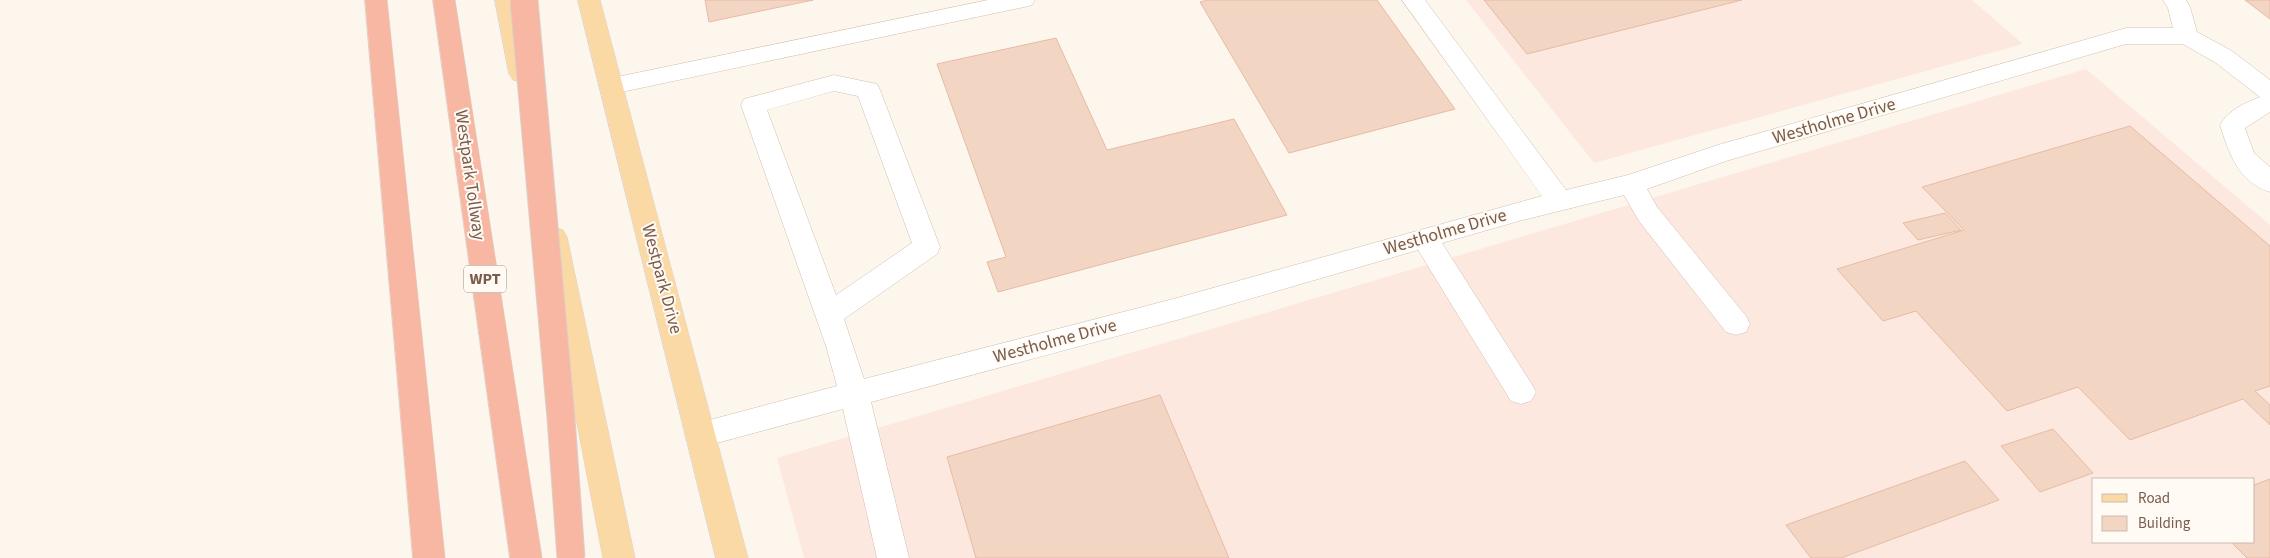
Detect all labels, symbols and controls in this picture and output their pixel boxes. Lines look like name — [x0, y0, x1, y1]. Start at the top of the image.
street label: Westholme Drive — [1770, 91, 1899, 151]
street label: Westpark Tollway — [448, 108, 492, 242]
street label: Westholme Drive — [1381, 202, 1510, 262]
street label: Westpark Drive — [635, 221, 689, 337]
road number: WPT — [464, 266, 506, 292]
street label: Westholme Drive — [990, 312, 1120, 370]
legend — [2092, 478, 2255, 543]
text: Road — [2138, 488, 2170, 509]
text: Building — [2138, 513, 2191, 534]

